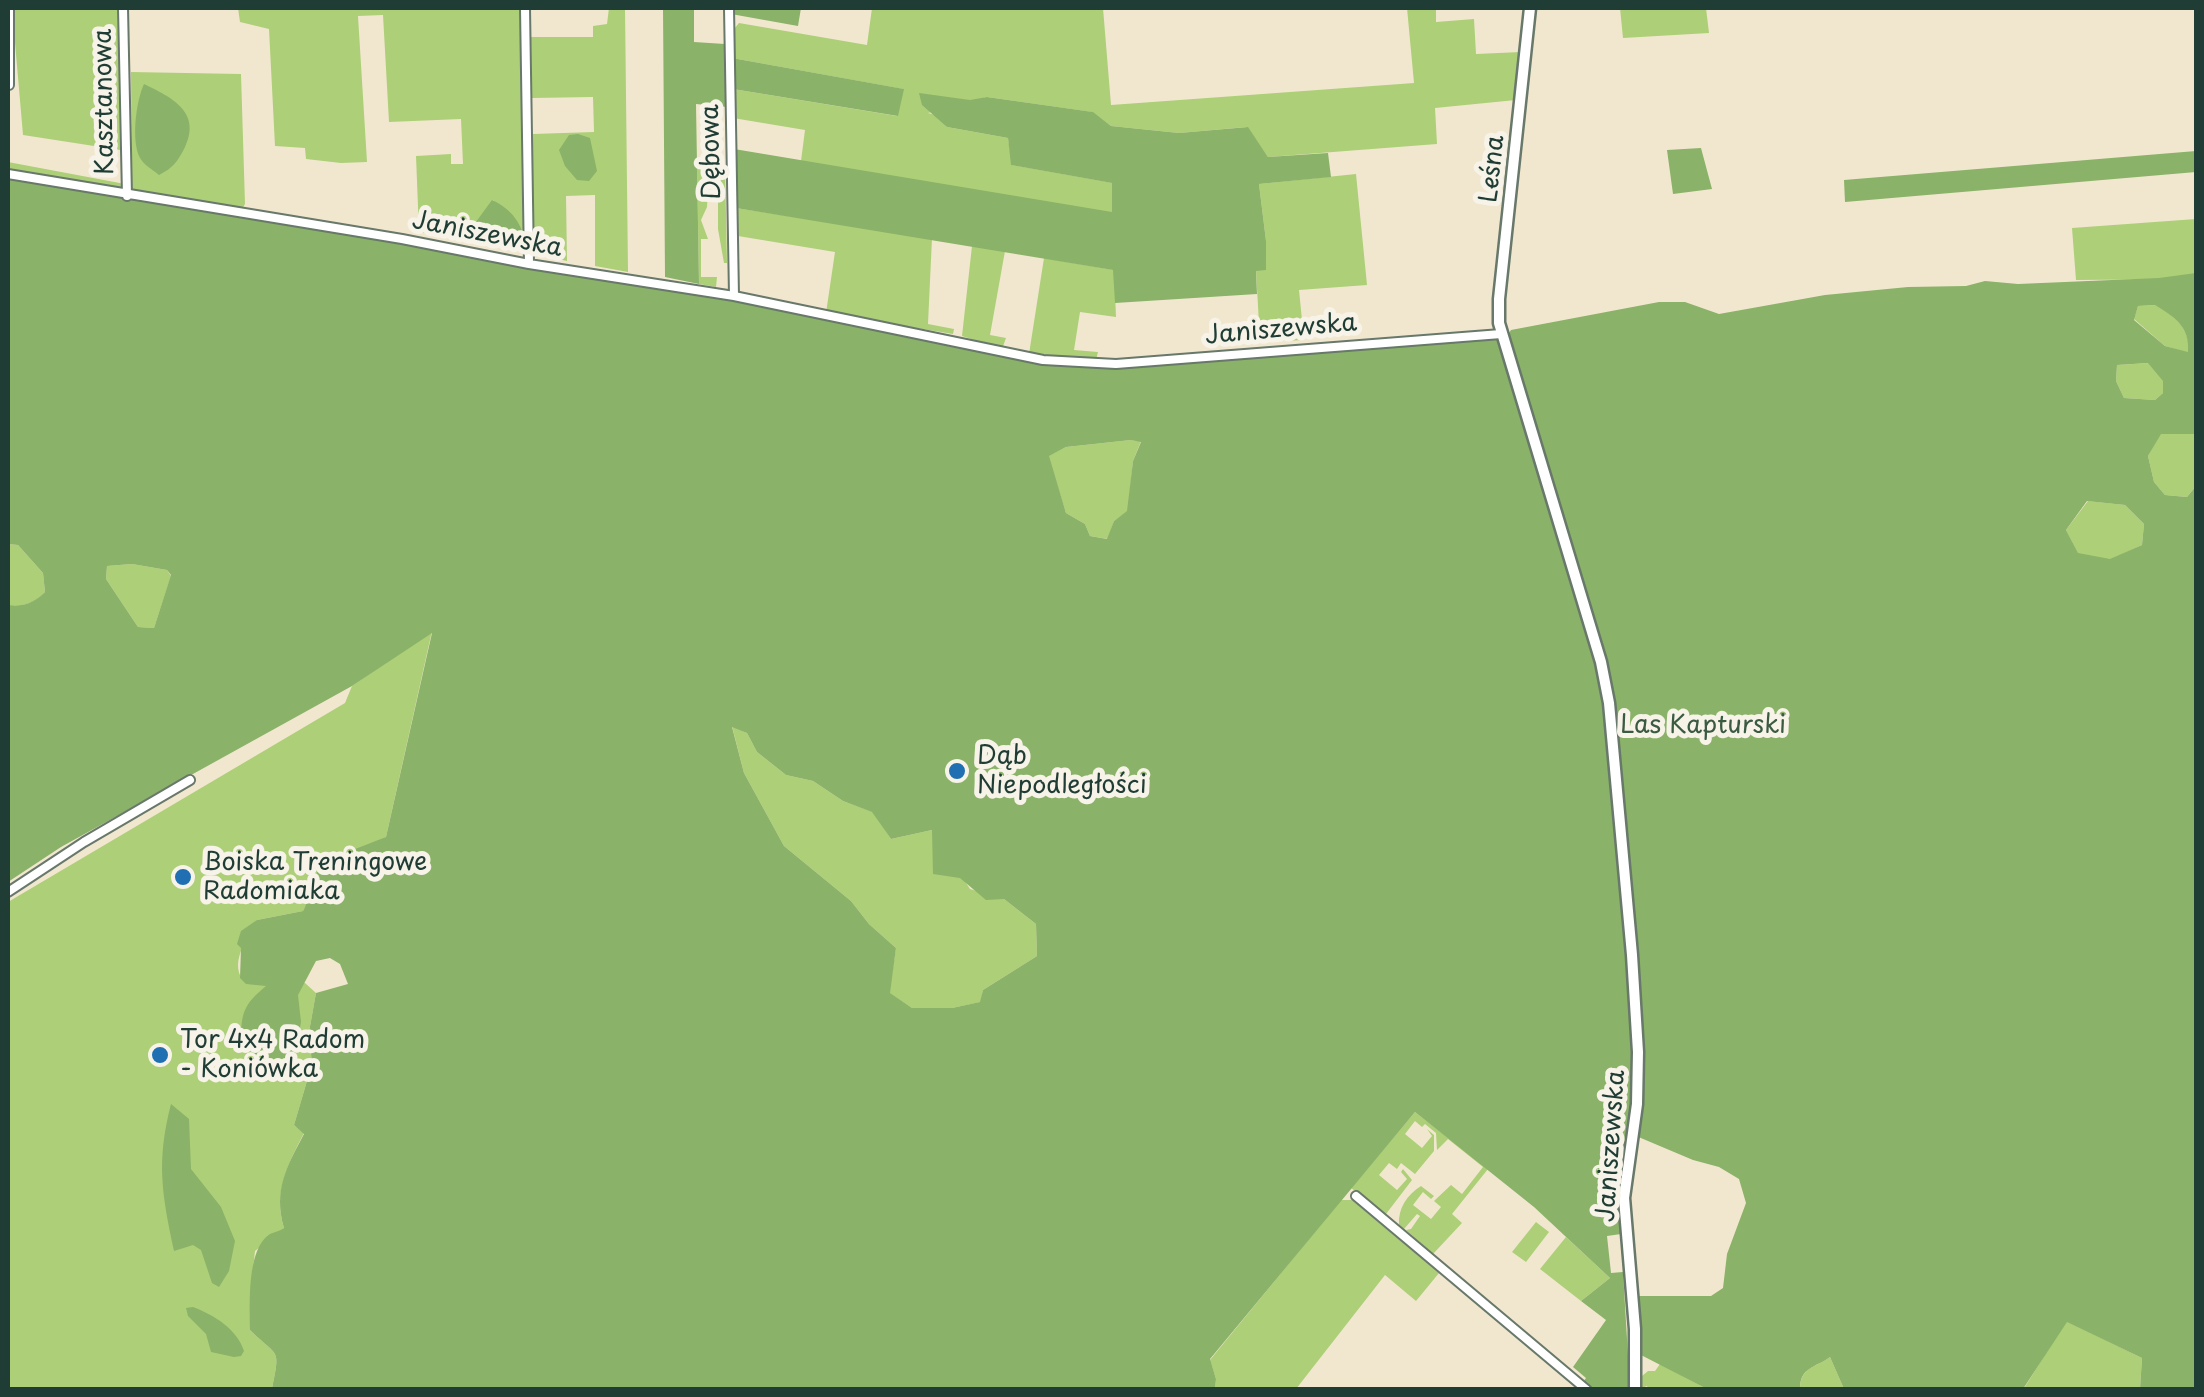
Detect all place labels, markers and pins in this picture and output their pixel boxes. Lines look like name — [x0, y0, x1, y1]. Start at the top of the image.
place label: Dąb Niepodległości — [977, 742, 1147, 801]
marker: Dąb Niepodległości — [946, 760, 968, 782]
place label: Boiska Treningowe Radomiaka — [203, 848, 427, 907]
marker: Boiska Treningowe Radomiaka — [172, 866, 194, 888]
place label: Tor 4x4 Radom - Koniówka — [180, 1026, 365, 1085]
marker: Tor 4x4 Radom - Koniówka — [149, 1044, 171, 1066]

